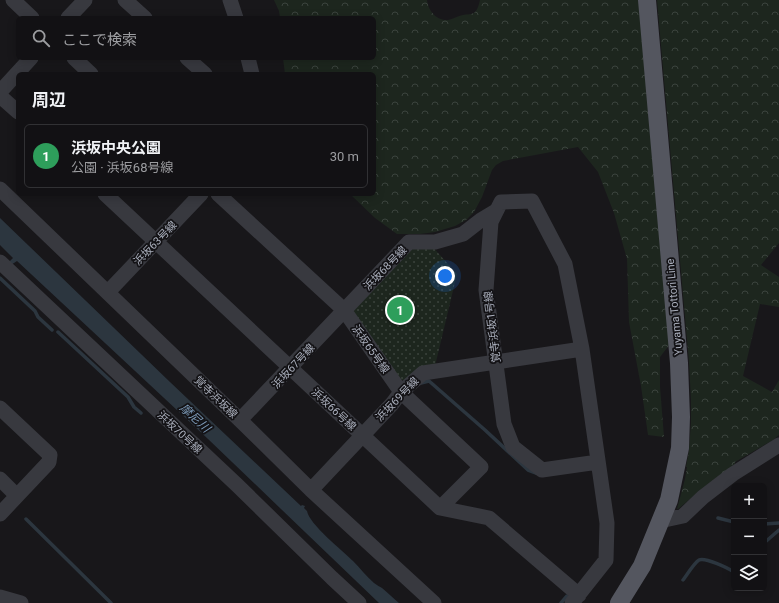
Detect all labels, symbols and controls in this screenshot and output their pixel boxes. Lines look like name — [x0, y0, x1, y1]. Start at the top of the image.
search box — [16, 16, 376, 60]
icon: search — [30, 27, 52, 49]
text: ここで検索 — [62, 31, 137, 49]
text: 周辺 — [32, 90, 66, 110]
text: 浜坂中央公園 — [71, 139, 161, 157]
text: 1 — [42, 149, 50, 164]
text: 30 m — [330, 149, 359, 164]
text: 公園 · 浜坂68号線 — [71, 160, 173, 175]
street label: 浜坂63号線 — [131, 219, 180, 268]
street label: 浜坂68号線 — [361, 244, 410, 293]
street label: Yuyama Tottori Line — [664, 258, 685, 356]
your location — [435, 266, 455, 286]
street label: 覚寺浜坂1号線 — [482, 290, 503, 364]
pin: 1 — [387, 295, 413, 325]
street label: 浜坂65号線 — [349, 322, 392, 376]
street label: 浜坂67号線 — [269, 341, 317, 391]
street label: 覚寺浜坂線 — [191, 374, 240, 421]
street label: 浜坂69号線 — [373, 375, 422, 424]
street label: 浜坂66号線 — [309, 385, 359, 433]
water label: 摩尼川 — [177, 401, 214, 437]
street label: 浜坂70号線 — [155, 408, 205, 456]
map controls — [731, 483, 767, 591]
button: + — [731, 483, 767, 519]
button: − — [731, 519, 767, 555]
button: layers — [731, 555, 767, 591]

